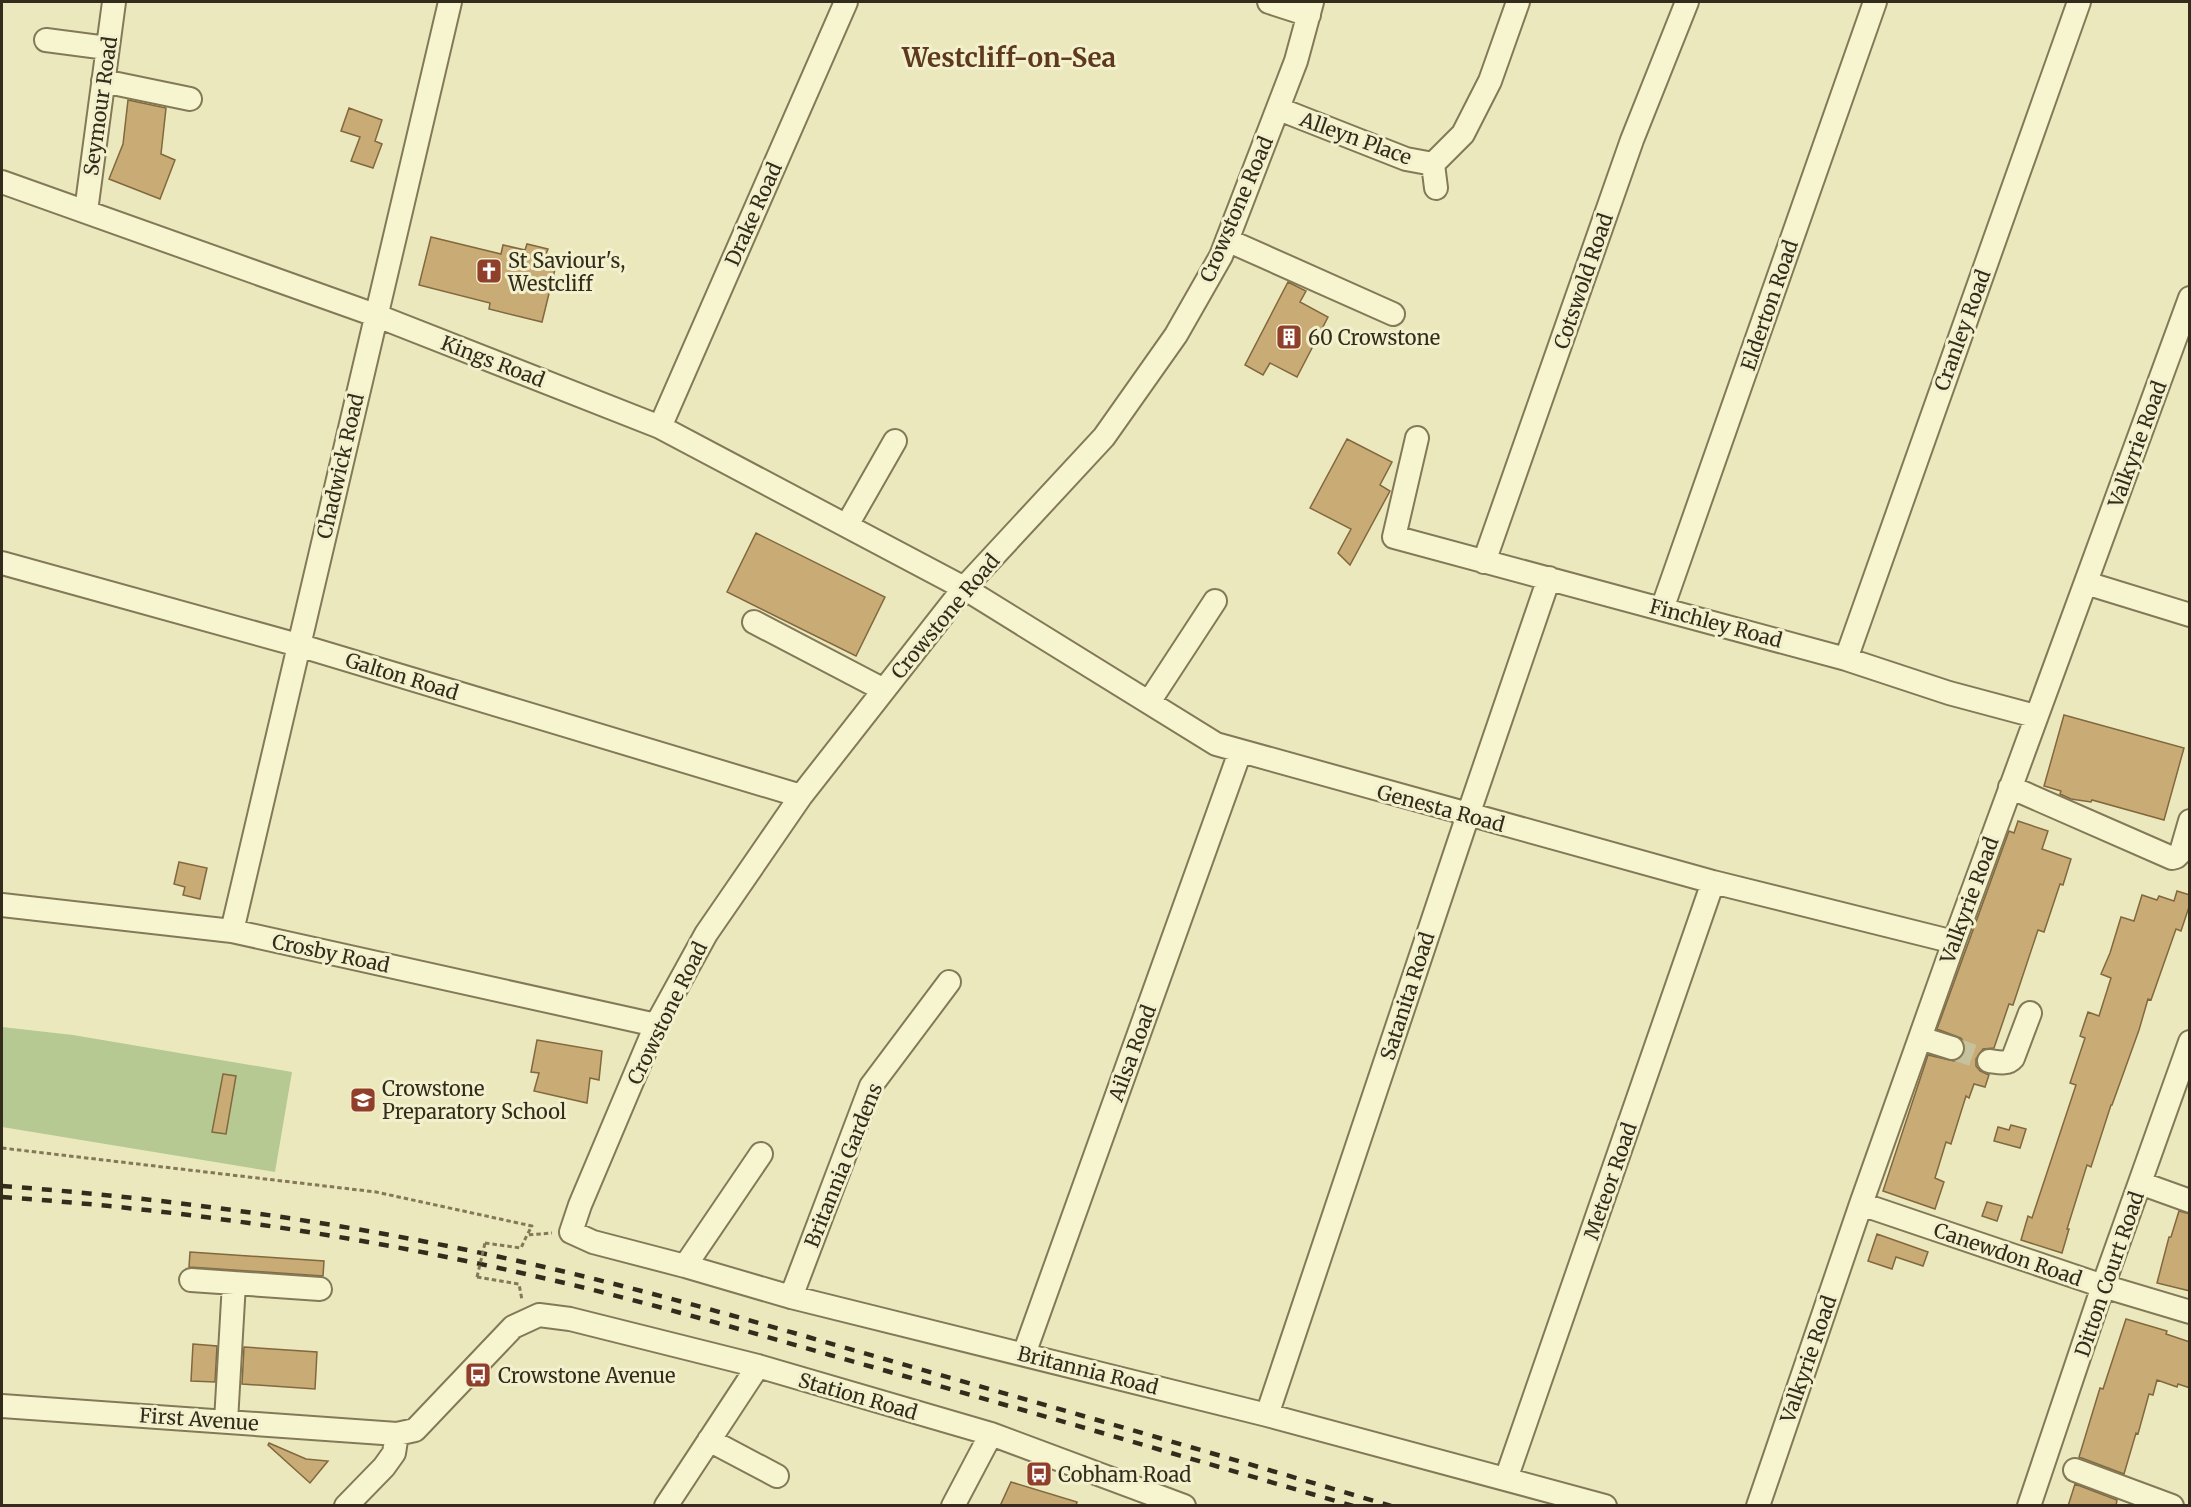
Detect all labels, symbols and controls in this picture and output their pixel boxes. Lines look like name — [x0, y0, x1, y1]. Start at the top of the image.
street label: Seymour Road — [78, 35, 122, 177]
district label: Westcliff-on-Sea — [901, 41, 1116, 74]
street label: Alleyn Place — [1296, 106, 1415, 170]
street label: Crowstone Road — [1194, 132, 1278, 286]
street label: Drake Road — [719, 158, 787, 270]
street label: Cotswold Road — [1548, 210, 1618, 352]
street label: Elderton Road — [1735, 236, 1803, 374]
place label: St Saviour's, Westcliff — [507, 248, 625, 296]
church icon: St Saviour's, Westcliff — [474, 256, 504, 286]
street label: Cranley Road — [1929, 266, 1995, 394]
building icon: 60 Crowstone — [1274, 322, 1304, 352]
place label: 60 Crowstone — [1308, 325, 1440, 350]
street label: Kings Road — [438, 330, 548, 392]
street label: Valkyrie Road — [2102, 377, 2171, 512]
street label: Chadwick Road — [311, 391, 369, 541]
street label: Crowstone Road — [885, 548, 1005, 684]
street label: Finchley Road — [1647, 593, 1785, 653]
street label: Galton Road — [342, 647, 462, 705]
street label: Genesta Road — [1374, 779, 1508, 837]
street label: Valkyrie Road — [1934, 833, 2003, 968]
street label: Crosby Road — [270, 928, 392, 978]
street label: Satanita Road — [1375, 929, 1439, 1063]
street label: Crowstone Road — [622, 938, 712, 1088]
street label: Ailsa Road — [1103, 1001, 1161, 1106]
place label: Crowstone Preparatory School — [382, 1076, 566, 1124]
street label: Britannia Gardens — [799, 1079, 887, 1251]
school or university icon: Crowstone Preparatory School — [348, 1085, 378, 1115]
street label: Meteor Road — [1578, 1119, 1642, 1243]
street label: Ditton Court Road — [2069, 1188, 2149, 1360]
street label: Canewdon Road — [1931, 1217, 2085, 1291]
street label: Valkyrie Road — [1774, 1292, 1841, 1427]
street label: Britannia Road — [1015, 1340, 1161, 1400]
bus stop icon: Crowstone Avenue — [463, 1360, 493, 1390]
place label: Crowstone Avenue — [498, 1363, 675, 1388]
street label: Station Road — [796, 1367, 920, 1425]
street label: First Avenue — [138, 1402, 260, 1436]
bus stop icon: Cobham Road — [1024, 1459, 1054, 1489]
place label: Cobham Road — [1058, 1462, 1191, 1487]

